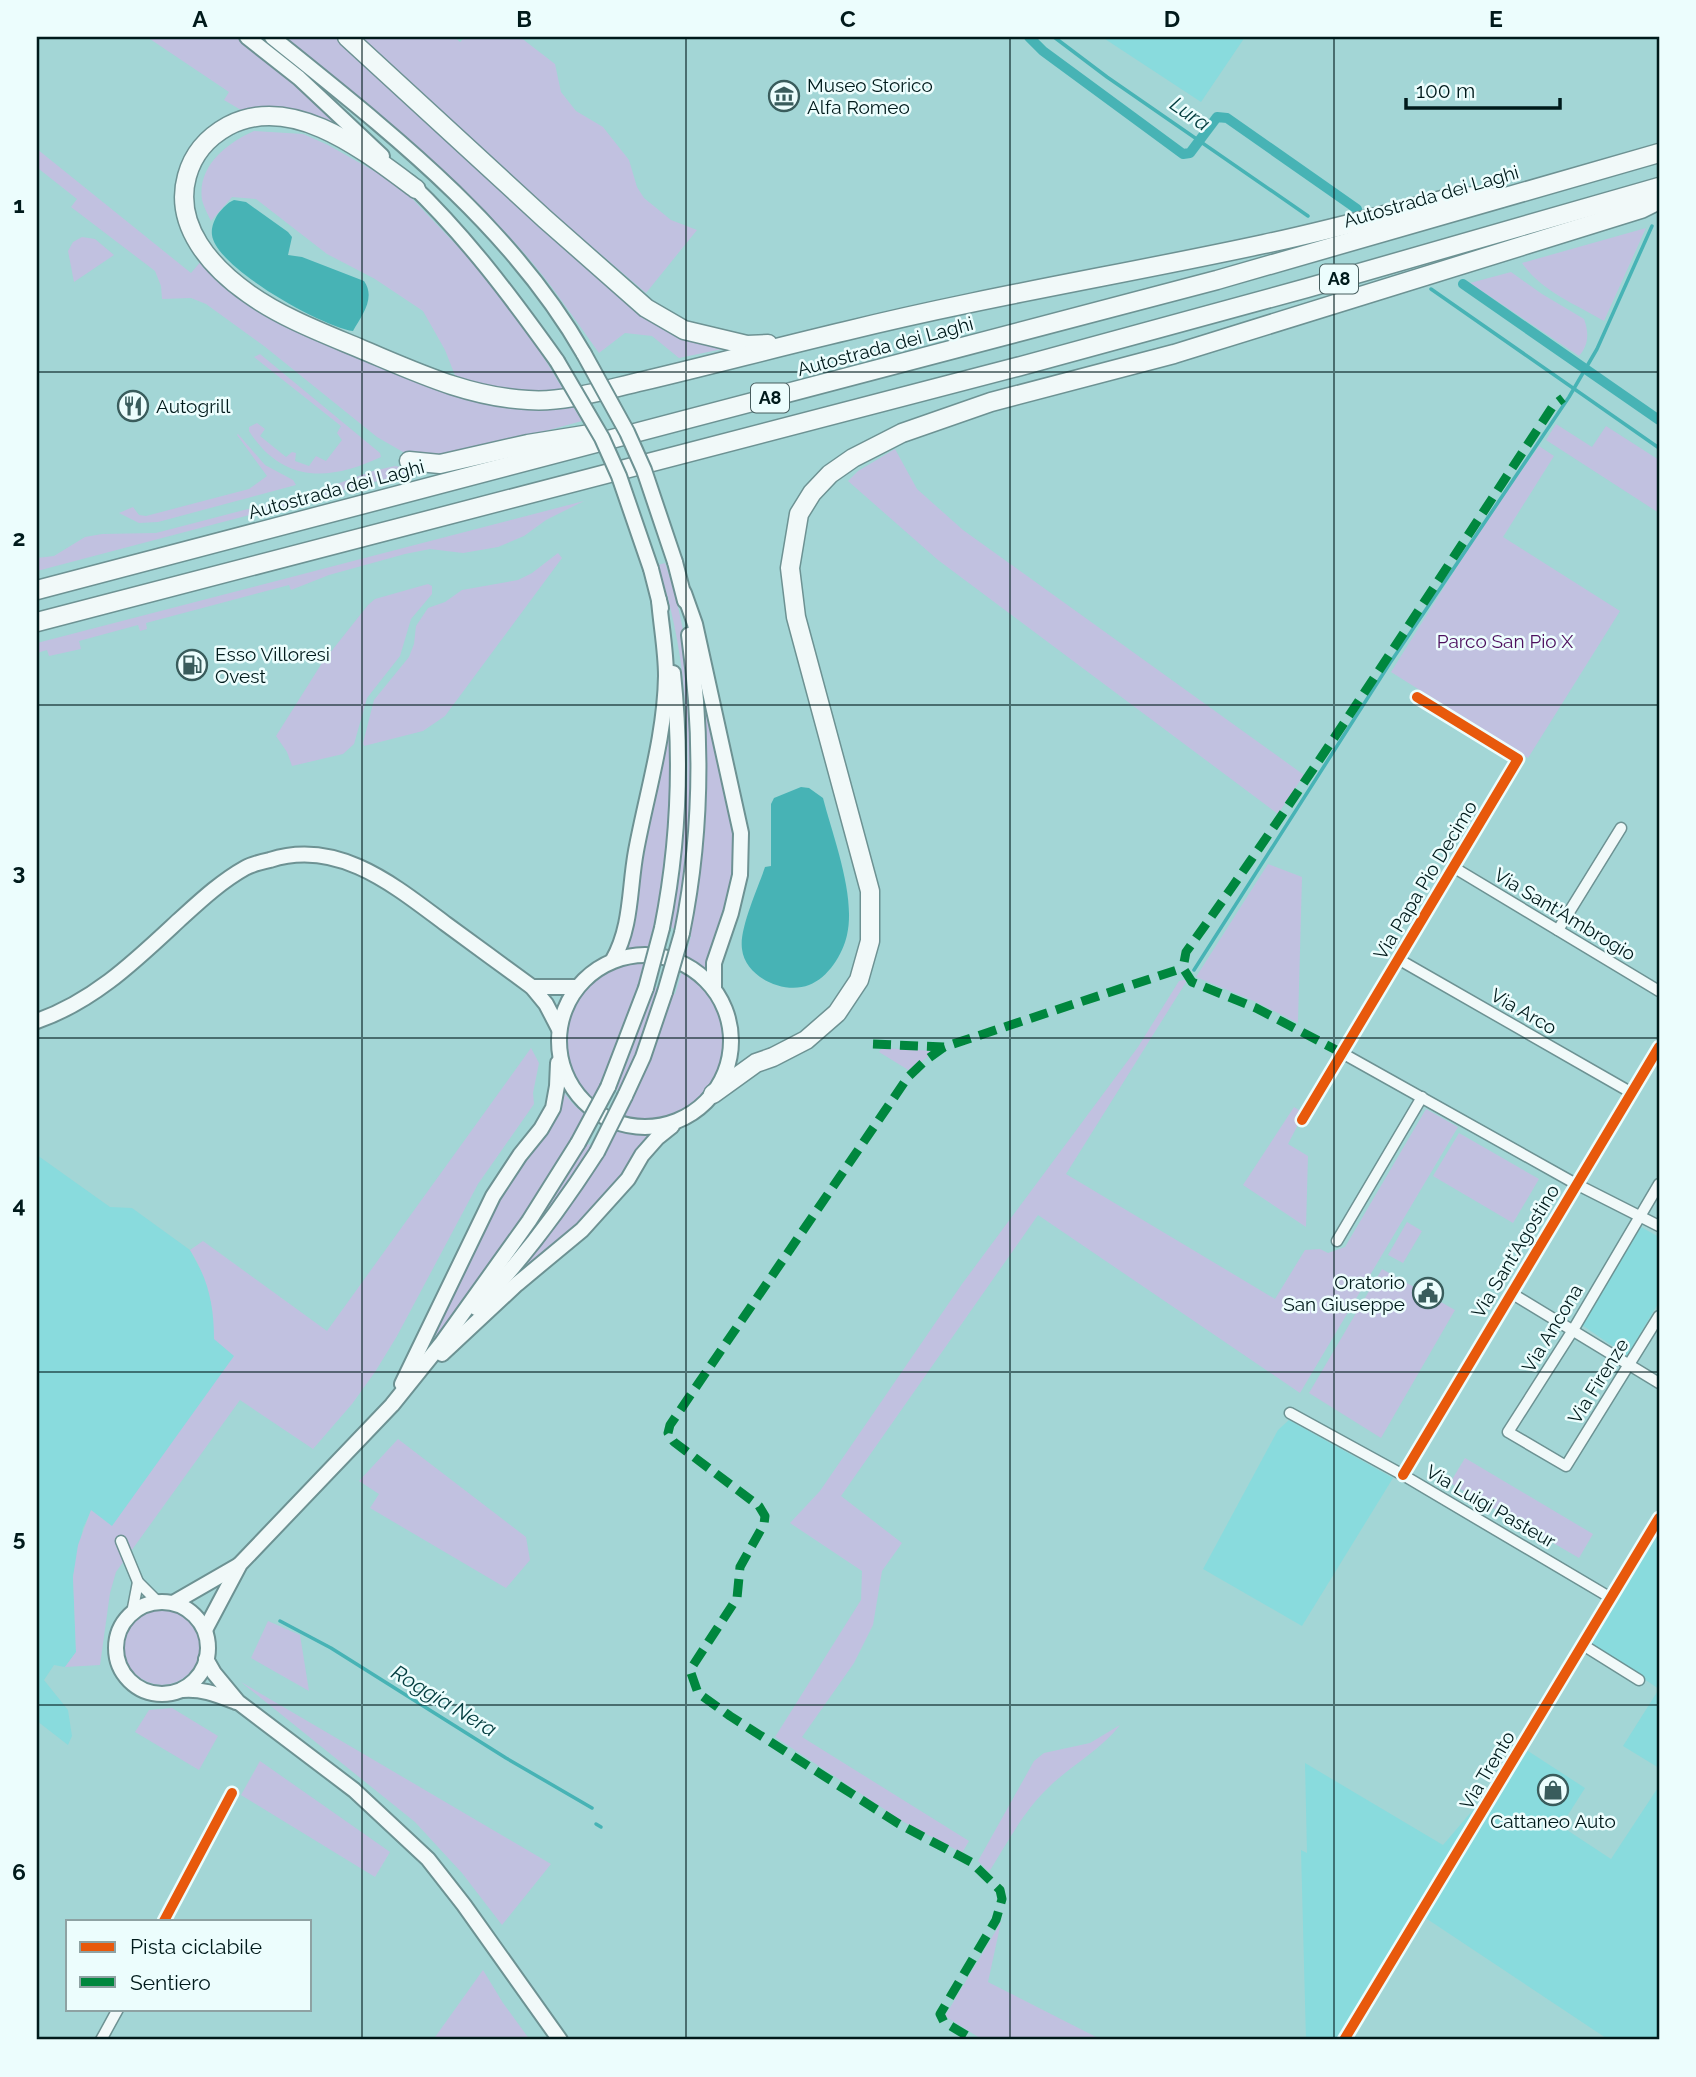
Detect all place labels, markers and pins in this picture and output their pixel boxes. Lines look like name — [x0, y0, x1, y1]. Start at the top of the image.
place label: Museo Storico Alfa Romeo — [807, 74, 933, 118]
museum icon: Museo Storico Alfa Romeo — [767, 79, 801, 113]
restaurant icon: Autogrill — [116, 389, 150, 423]
place label: Autogrill — [156, 395, 231, 417]
place label: Esso Villoresi Ovest — [215, 643, 330, 687]
fuel station icon: Esso Villoresi Ovest — [175, 648, 209, 682]
place label: Oratorio San Giuseppe — [1283, 1271, 1405, 1315]
public building icon: Oratorio San Giuseppe — [1411, 1276, 1445, 1310]
shop icon: Cattaneo Auto — [1536, 1773, 1570, 1807]
place label: Cattaneo Auto — [1490, 1810, 1616, 1832]

